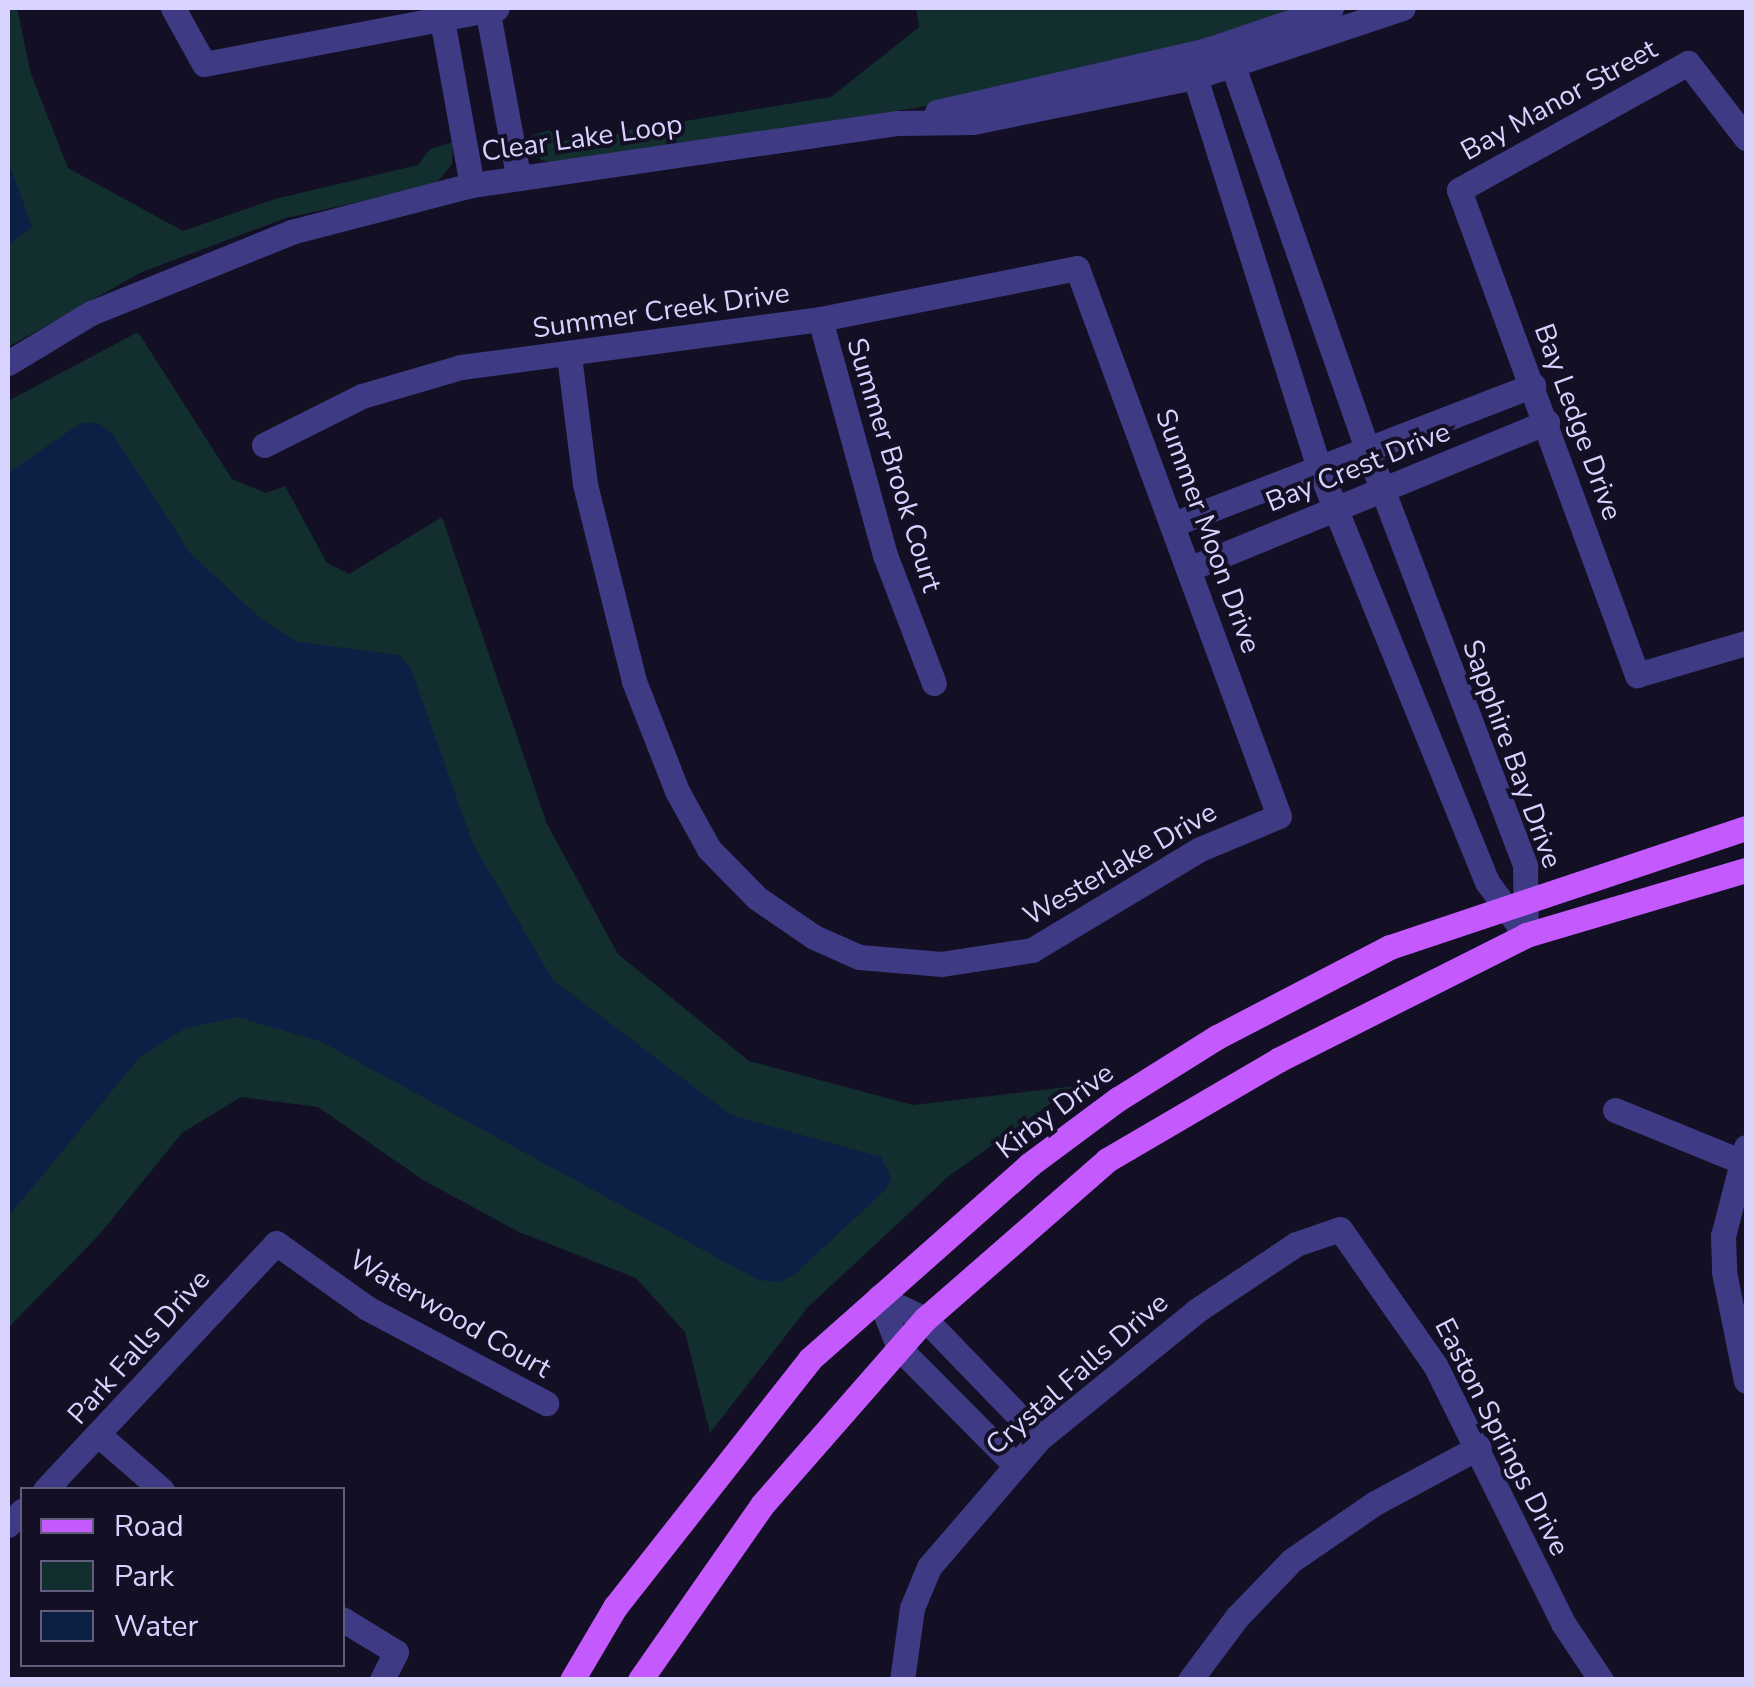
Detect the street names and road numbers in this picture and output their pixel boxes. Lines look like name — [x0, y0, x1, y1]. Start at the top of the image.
street label: Bay Manor Street — [1455, 32, 1663, 168]
street label: Clear Lake Loop — [480, 107, 684, 169]
street label: Summer Creek Drive — [530, 276, 792, 346]
street label: Bay Ledge Drive — [1527, 319, 1629, 525]
street label: Summer Brook Court — [839, 334, 949, 596]
street label: Summer Moon Drive — [1148, 404, 1268, 658]
street label: Bay Crest Drive — [1261, 415, 1455, 519]
street label: Sapphire Bay Drive — [1455, 635, 1569, 873]
street label: Westerlake Drive — [1018, 795, 1222, 933]
street label: Kirby Drive — [990, 1056, 1120, 1166]
street label: Waterwood Court — [343, 1243, 557, 1385]
street label: Park Falls Drive — [61, 1263, 217, 1431]
street label: Crystal Falls Drive — [979, 1286, 1175, 1462]
street label: Easton Springs Drive — [1428, 1313, 1576, 1561]

